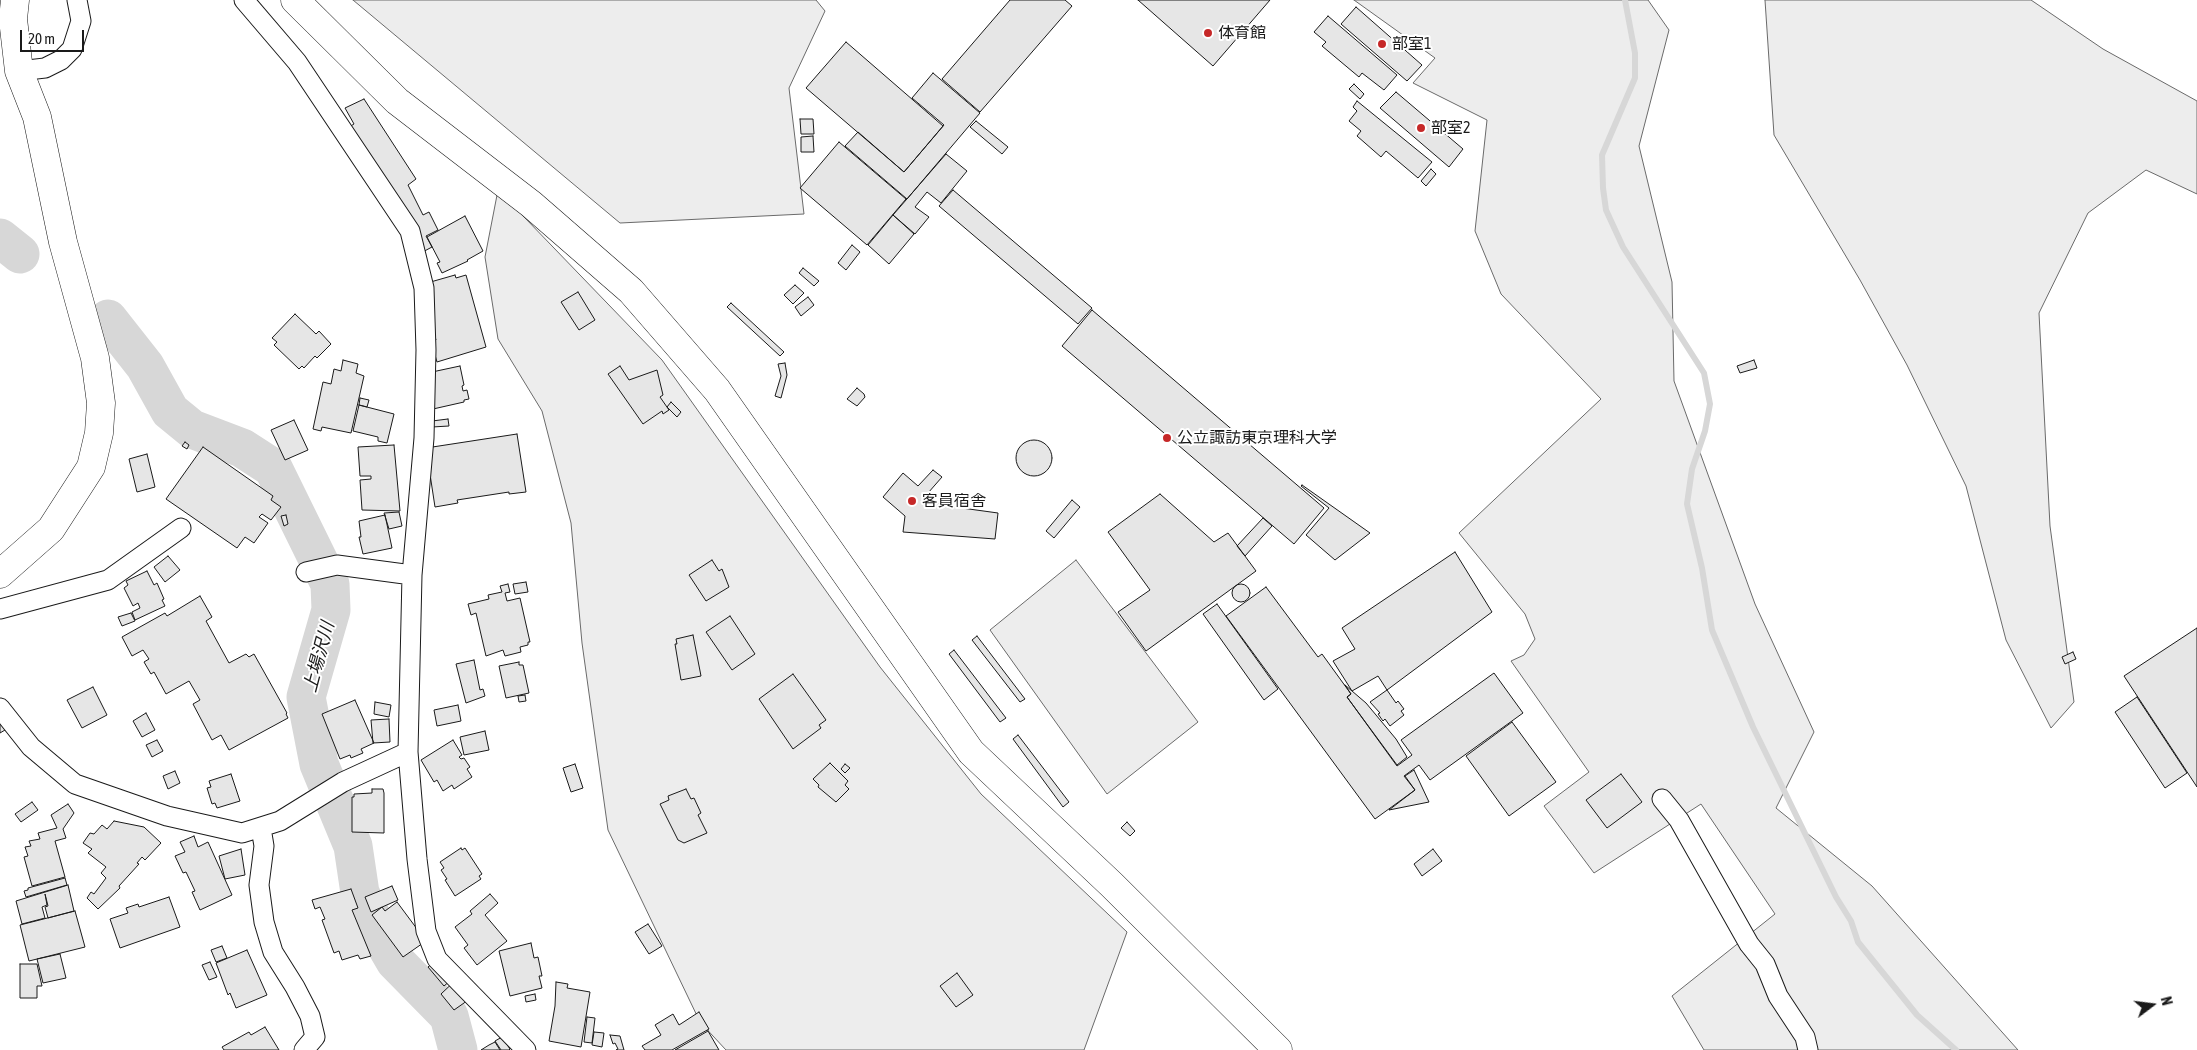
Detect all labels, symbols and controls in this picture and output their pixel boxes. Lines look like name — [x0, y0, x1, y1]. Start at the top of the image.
scale bar — [22, 20, 86, 52]
place label: 体育館 — [1218, 23, 1266, 43]
marker: 体育館 — [1202, 27, 1214, 39]
text: 20 m — [28, 30, 55, 47]
place label: 部室1 — [1392, 34, 1432, 54]
marker: 部室1 — [1376, 38, 1388, 50]
place label: 部室2 — [1431, 118, 1471, 138]
marker: 部室2 — [1415, 122, 1427, 134]
place label: 公立諏訪東京理科大学 — [1177, 428, 1337, 448]
marker: 公立諏訪東京理科大学 — [1161, 432, 1173, 444]
place label: 客員宿舎 — [922, 491, 986, 511]
marker: 客員宿舎 — [906, 495, 918, 507]
water label: 上場沢川 — [299, 619, 339, 695]
north arrow — [2127, 980, 2177, 1030]
text: N — [2158, 995, 2175, 1007]

